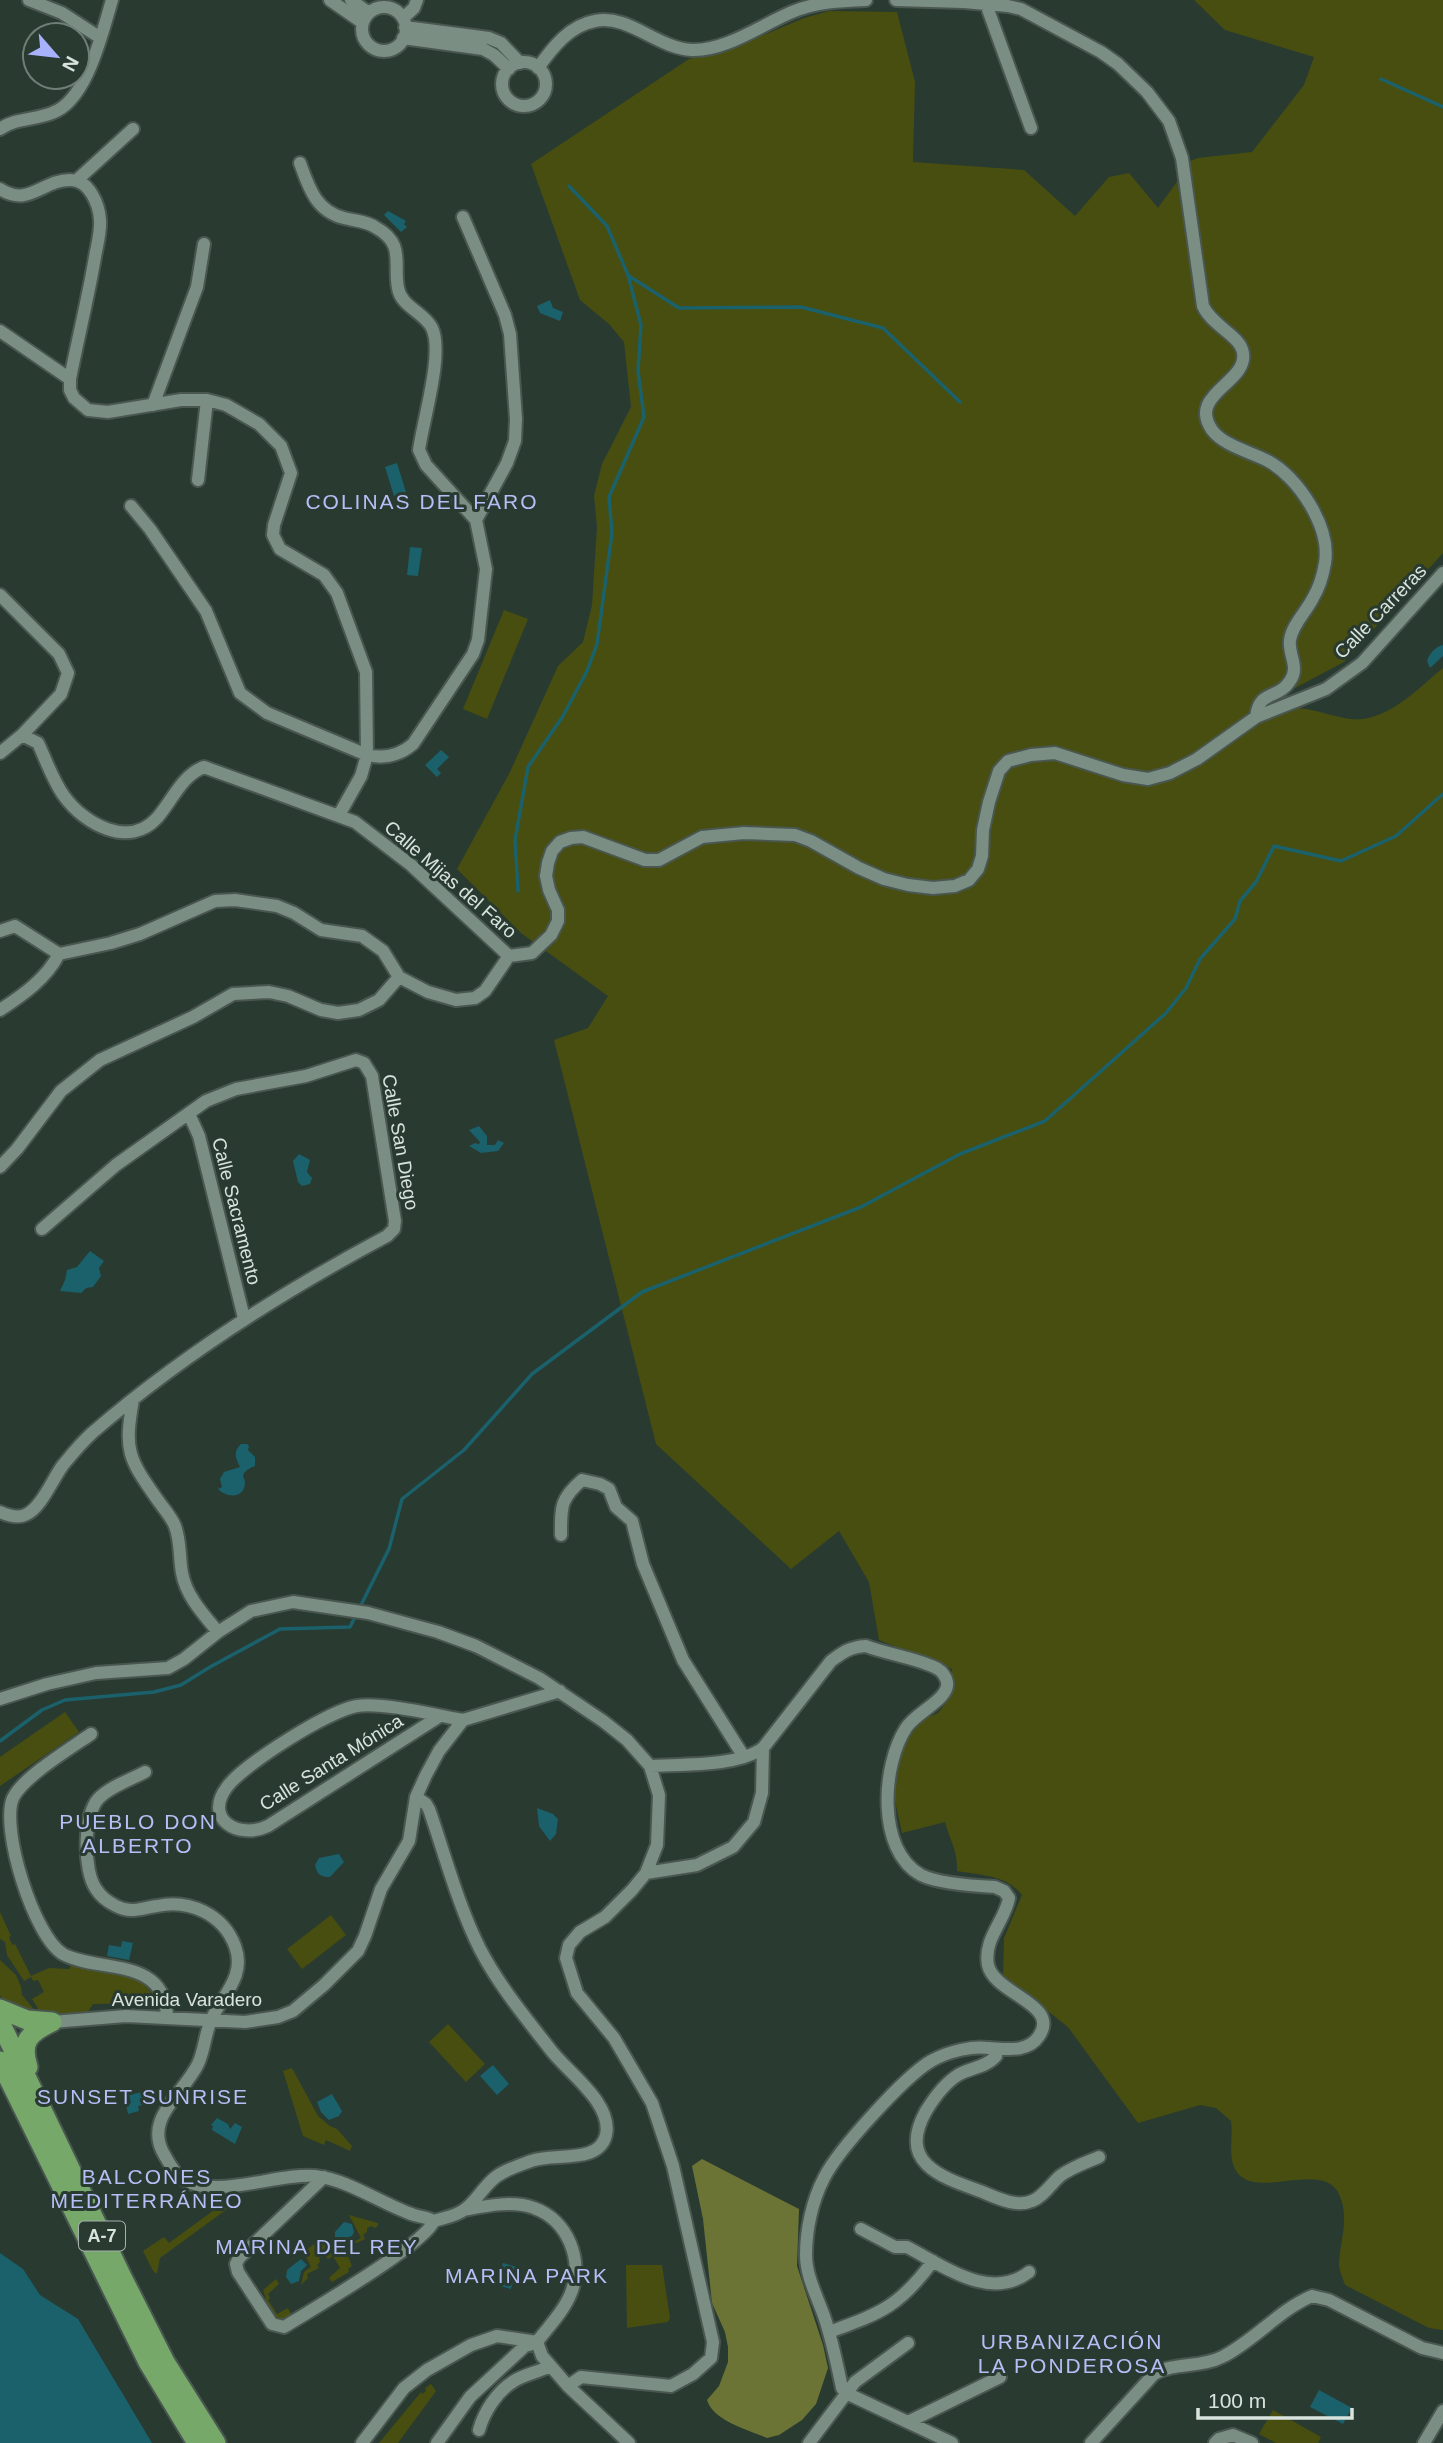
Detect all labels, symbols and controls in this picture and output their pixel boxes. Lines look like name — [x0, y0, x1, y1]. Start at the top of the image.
north arrow — [21, 21, 91, 91]
text: N — [58, 53, 83, 75]
district label: COLINAS DEL FARO — [305, 490, 539, 513]
street label: Calle Carreras — [1330, 560, 1430, 663]
street label: Calle Mijas del Faro — [380, 816, 521, 942]
street label: Calle San Diego — [378, 1073, 423, 1212]
street label: Calle Sacramento — [208, 1135, 265, 1287]
street label: Calle Santa Mónica — [256, 1710, 407, 1815]
district label: PUEBLO DON ALBERTO — [59, 1810, 217, 1857]
street label: Avenida Varadero — [112, 1989, 262, 2010]
district label: SUNSET SUNRISE — [37, 2085, 249, 2108]
district label: BALCONES MEDITERRÁNEO — [50, 2165, 244, 2212]
road number: A-7 — [79, 2222, 125, 2250]
district label: MARINA DEL REY — [215, 2235, 419, 2258]
district label: MARINA PARK — [445, 2264, 609, 2287]
district label: URBANIZACIÓN LA PONDEROSA — [978, 2330, 1166, 2377]
scale bar — [1198, 2376, 1352, 2420]
text: 100 m — [1208, 2389, 1266, 2412]

